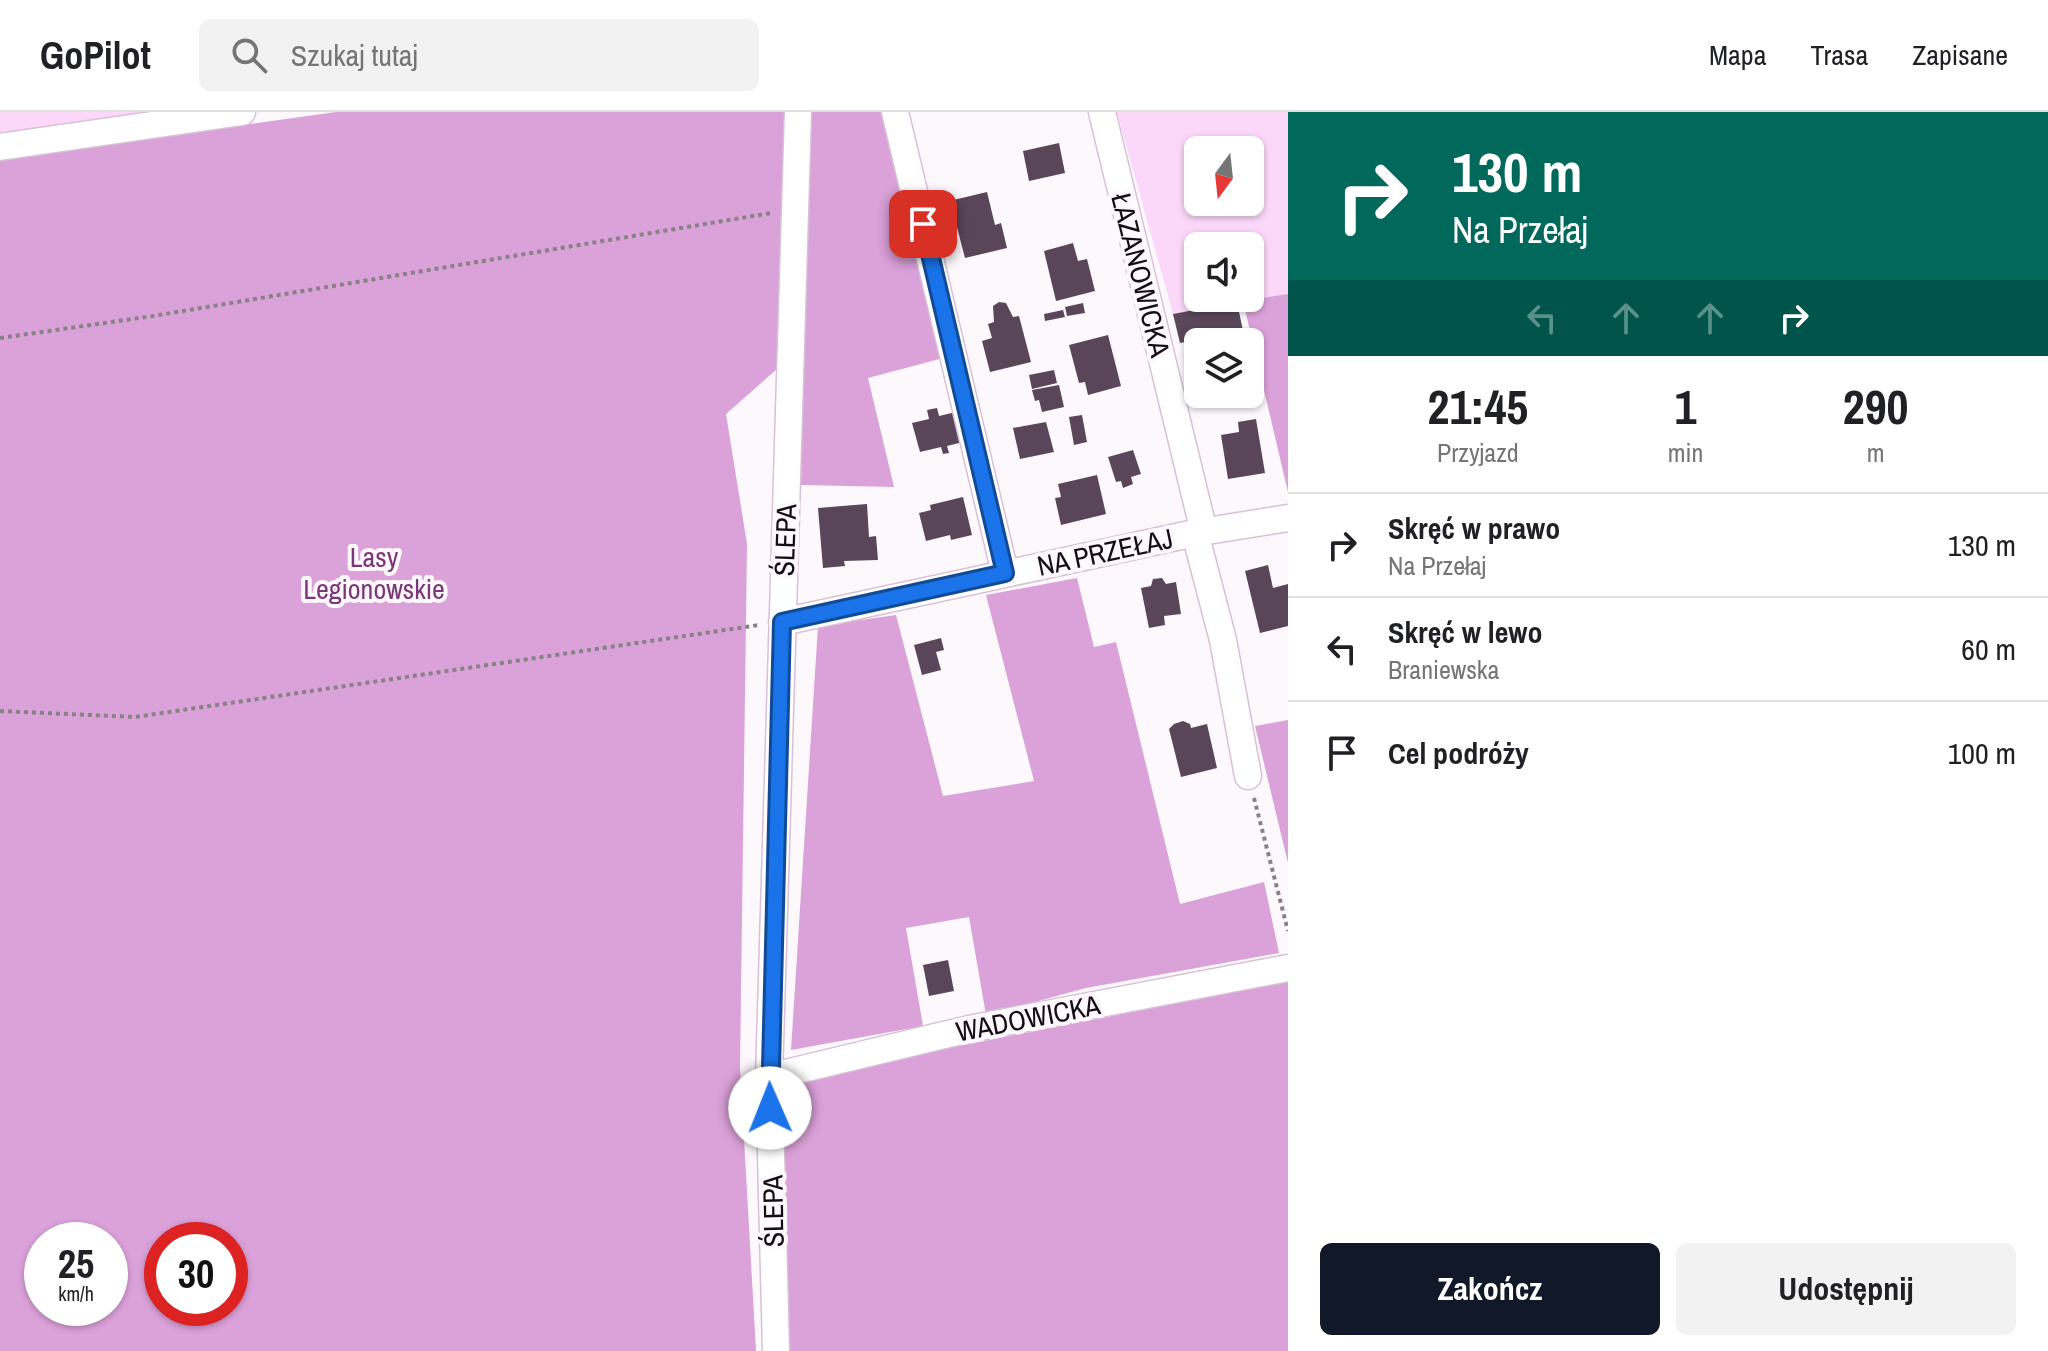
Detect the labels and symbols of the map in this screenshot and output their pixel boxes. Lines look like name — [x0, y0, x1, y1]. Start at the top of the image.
north arrow — [1184, 136, 1264, 216]
street label: ŁAZANOWICKA — [1102, 189, 1180, 361]
pin — [889, 190, 957, 258]
street label: ŚLEPA — [765, 503, 805, 577]
street label: NA PRZEŁAJ — [1034, 519, 1176, 585]
park label: Lasy Legionowskie — [303, 538, 445, 608]
street label: WADOWICKA — [953, 985, 1104, 1051]
position arrow — [728, 1066, 812, 1150]
street label: ŚLEPA — [753, 1174, 793, 1248]
speed limit sign: 30 — [144, 1222, 248, 1326]

